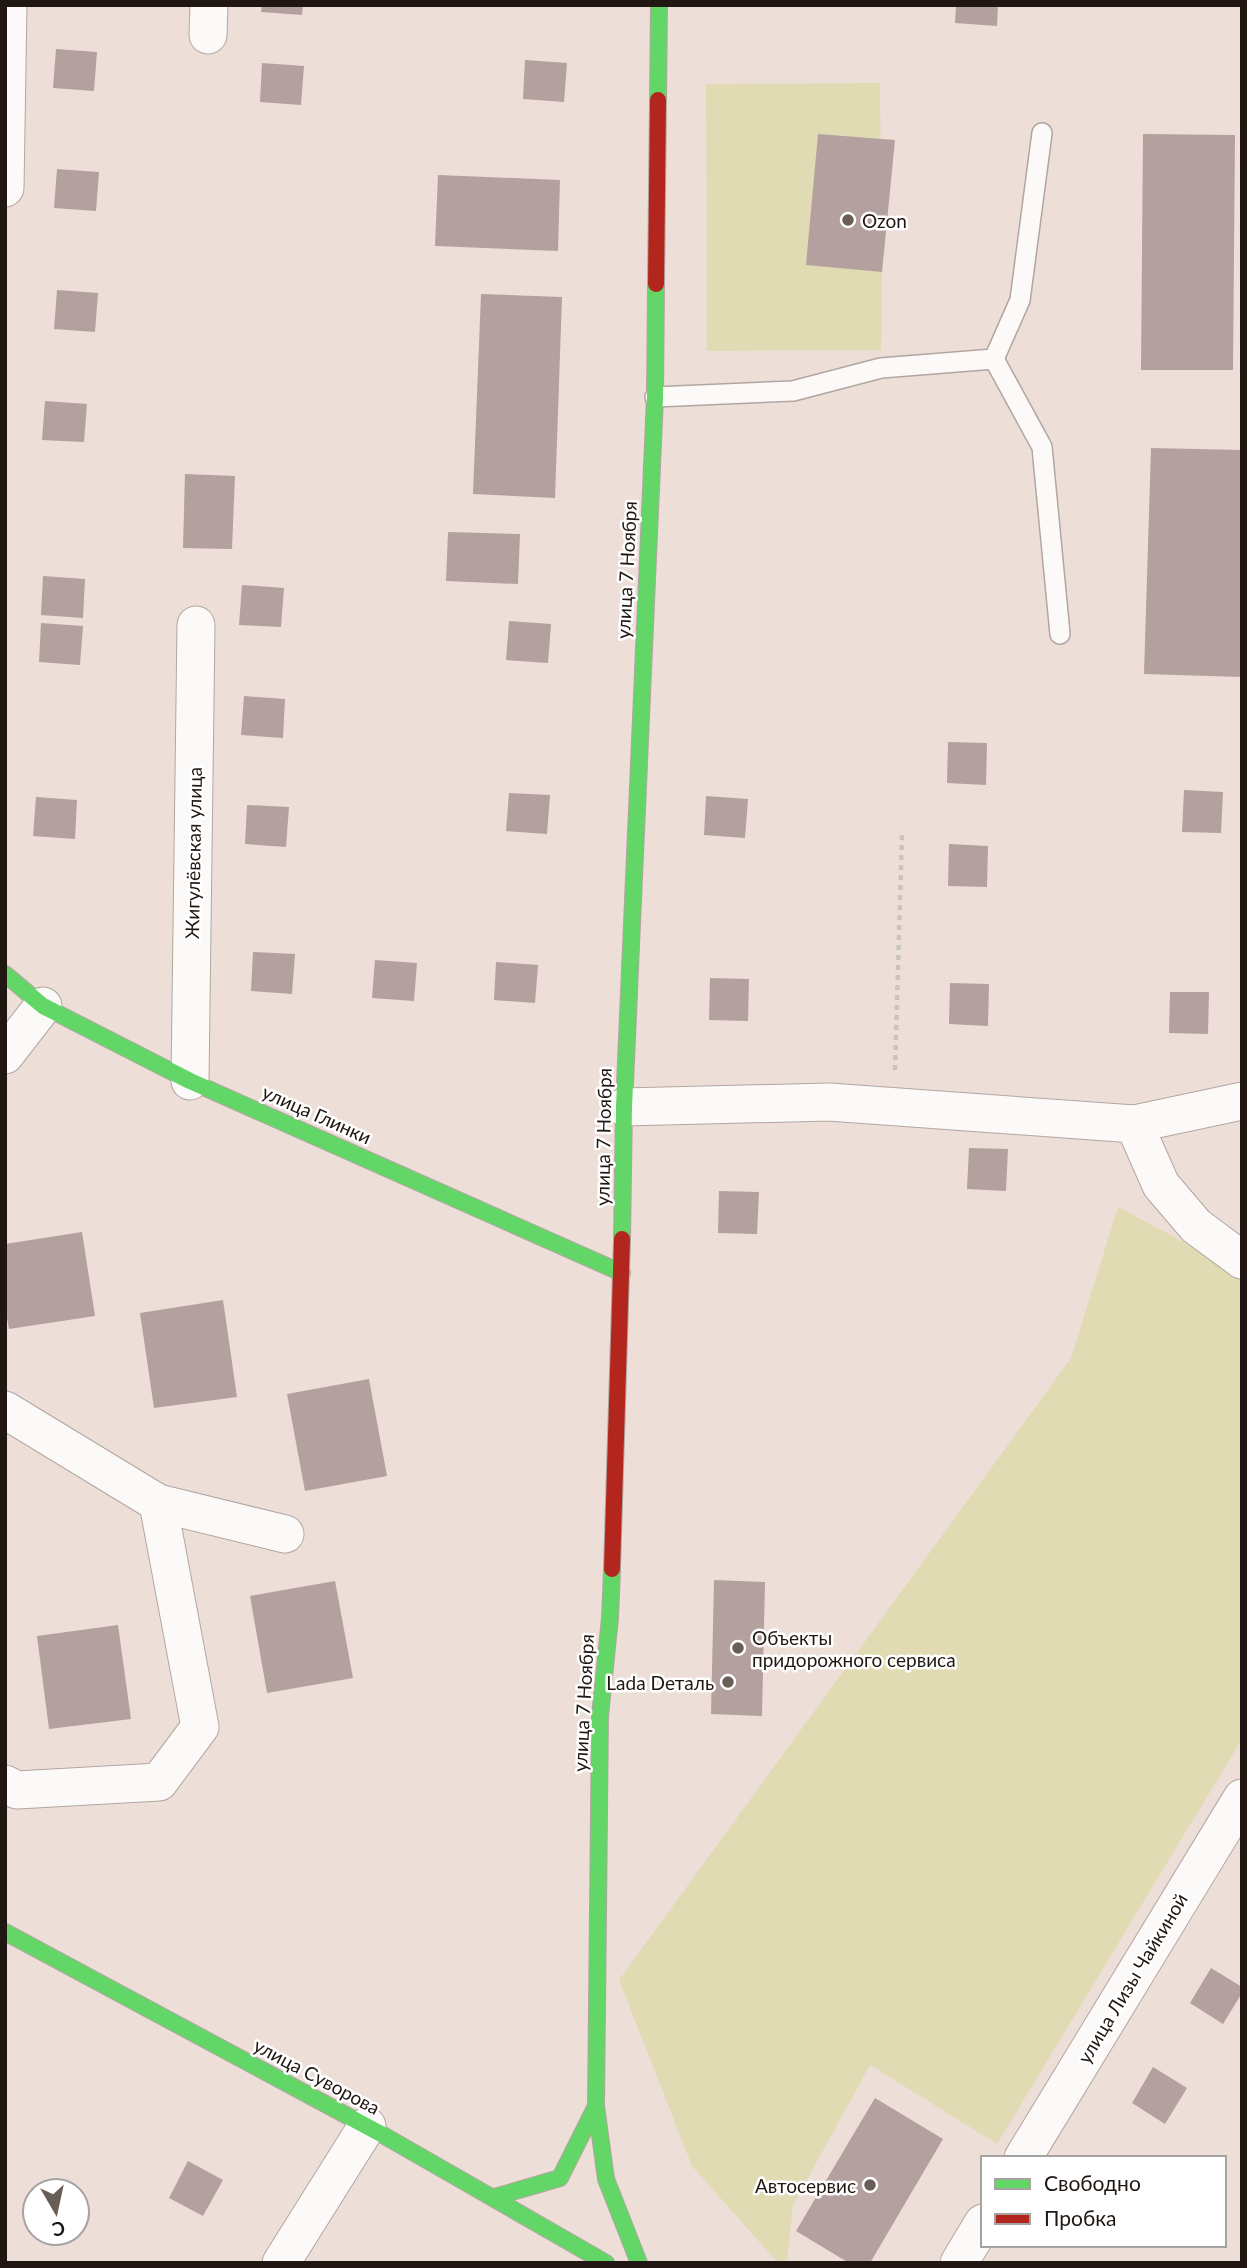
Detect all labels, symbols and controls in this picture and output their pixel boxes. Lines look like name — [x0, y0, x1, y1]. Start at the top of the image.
place label: Ozon — [862, 209, 907, 232]
marker: Ozon — [840, 212, 856, 228]
street label: улица 7 Ноября — [611, 501, 641, 639]
street label: Жигулёвская улица — [180, 767, 206, 939]
street label: улица 7 Ноября — [590, 1068, 616, 1206]
street label: улица Глинки — [259, 1080, 375, 1148]
place label: Объекты придорожного сервиса — [752, 1626, 956, 1671]
street label: улица 7 Ноября — [568, 1634, 598, 1772]
marker: Объекты придорожного сервиса — [730, 1640, 746, 1656]
place label: Lada Dеталь — [606, 1671, 714, 1694]
marker: Lada Dеталь — [720, 1674, 736, 1690]
street label: улица Лизы Чайкиной — [1072, 1889, 1192, 2067]
street label: улица Суворова — [250, 2033, 384, 2119]
legend — [981, 2156, 1226, 2247]
text: Свободно — [1044, 2170, 1141, 2195]
place label: Автосервис — [755, 2174, 856, 2197]
north arrow — [21, 2177, 91, 2247]
marker: Автосервис — [862, 2177, 878, 2193]
text: Пробка — [1044, 2205, 1117, 2230]
text: С — [50, 2217, 67, 2242]

